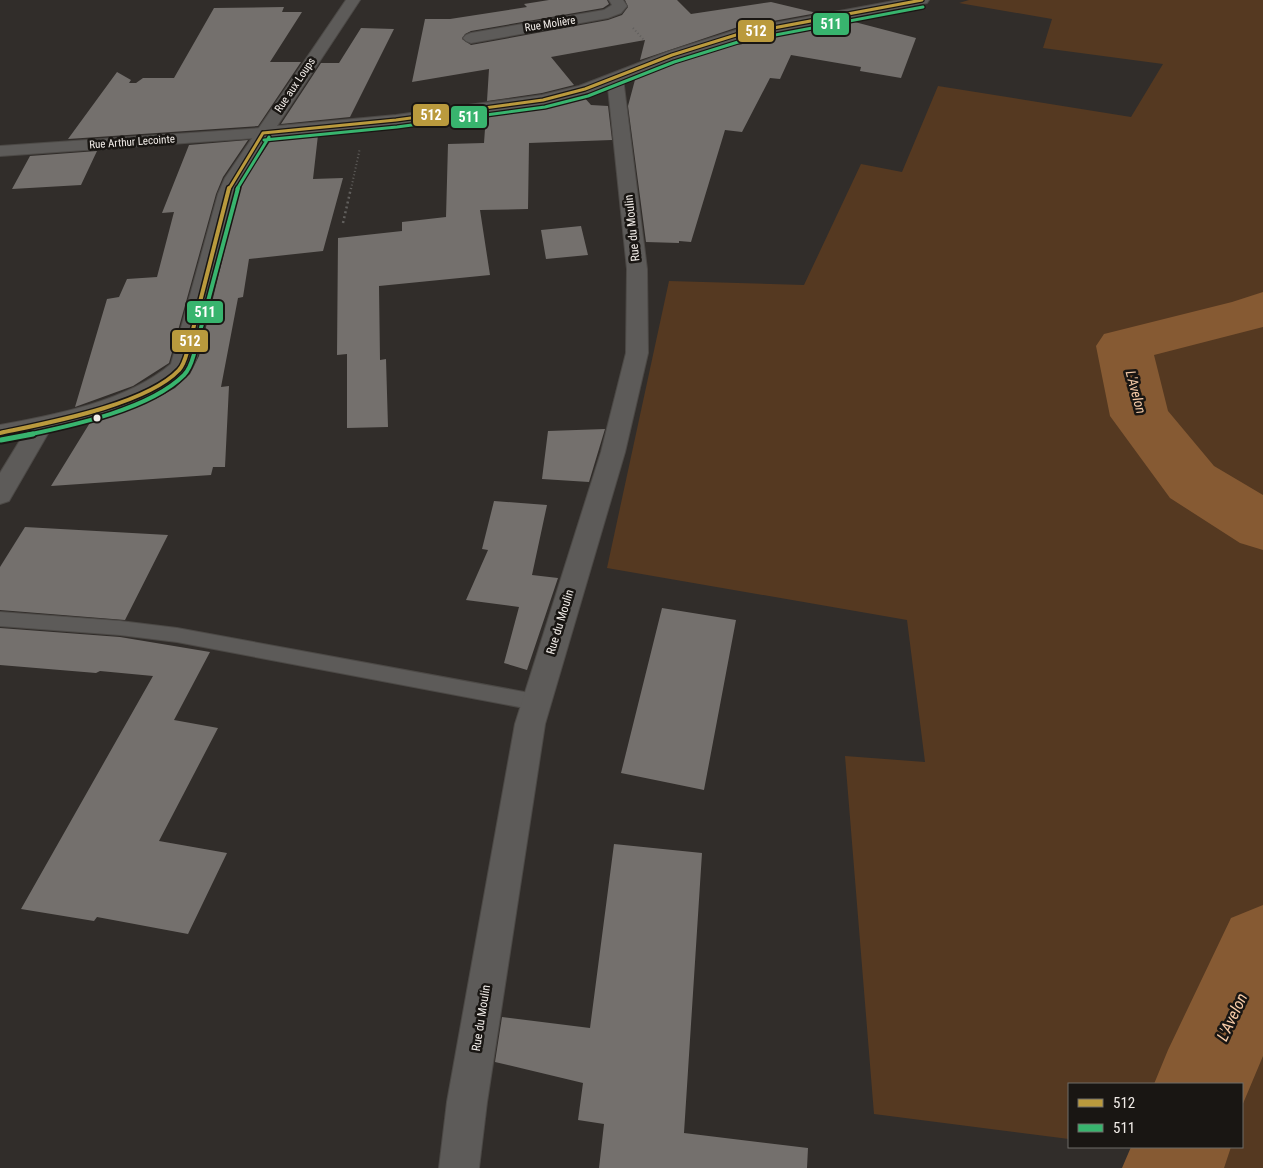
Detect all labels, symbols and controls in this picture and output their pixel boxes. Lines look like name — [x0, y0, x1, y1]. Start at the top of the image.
line badge: 511 — [812, 12, 850, 36]
street label: Rue Molière — [524, 14, 576, 34]
text: 511 — [820, 16, 842, 32]
line badge: 512 — [737, 19, 775, 43]
text: 512 — [745, 23, 767, 39]
street label: Rue aux Loups — [272, 55, 318, 115]
line badge: 512 — [412, 103, 450, 127]
line badge: 511 — [450, 105, 488, 129]
text: 512 — [420, 107, 442, 123]
text: 511 — [458, 109, 480, 125]
street label: Rue Arthur Lecointe — [89, 133, 175, 151]
street label: Rue du Moulin — [622, 194, 642, 262]
line badge: 511 — [186, 300, 224, 324]
text: 511 — [194, 304, 216, 320]
line badge: 512 — [171, 329, 209, 353]
text: 512 — [179, 333, 201, 349]
water label: L'Avelon — [1123, 369, 1149, 415]
unlabelled marker — [92, 413, 102, 423]
street label: Rue du Moulin — [543, 588, 577, 656]
street label: Rue du Moulin — [469, 984, 493, 1052]
water label: L'Avelon — [1213, 990, 1251, 1044]
legend — [1068, 1083, 1243, 1148]
text: 512 — [1113, 1094, 1135, 1112]
text: 511 — [1113, 1119, 1135, 1137]

